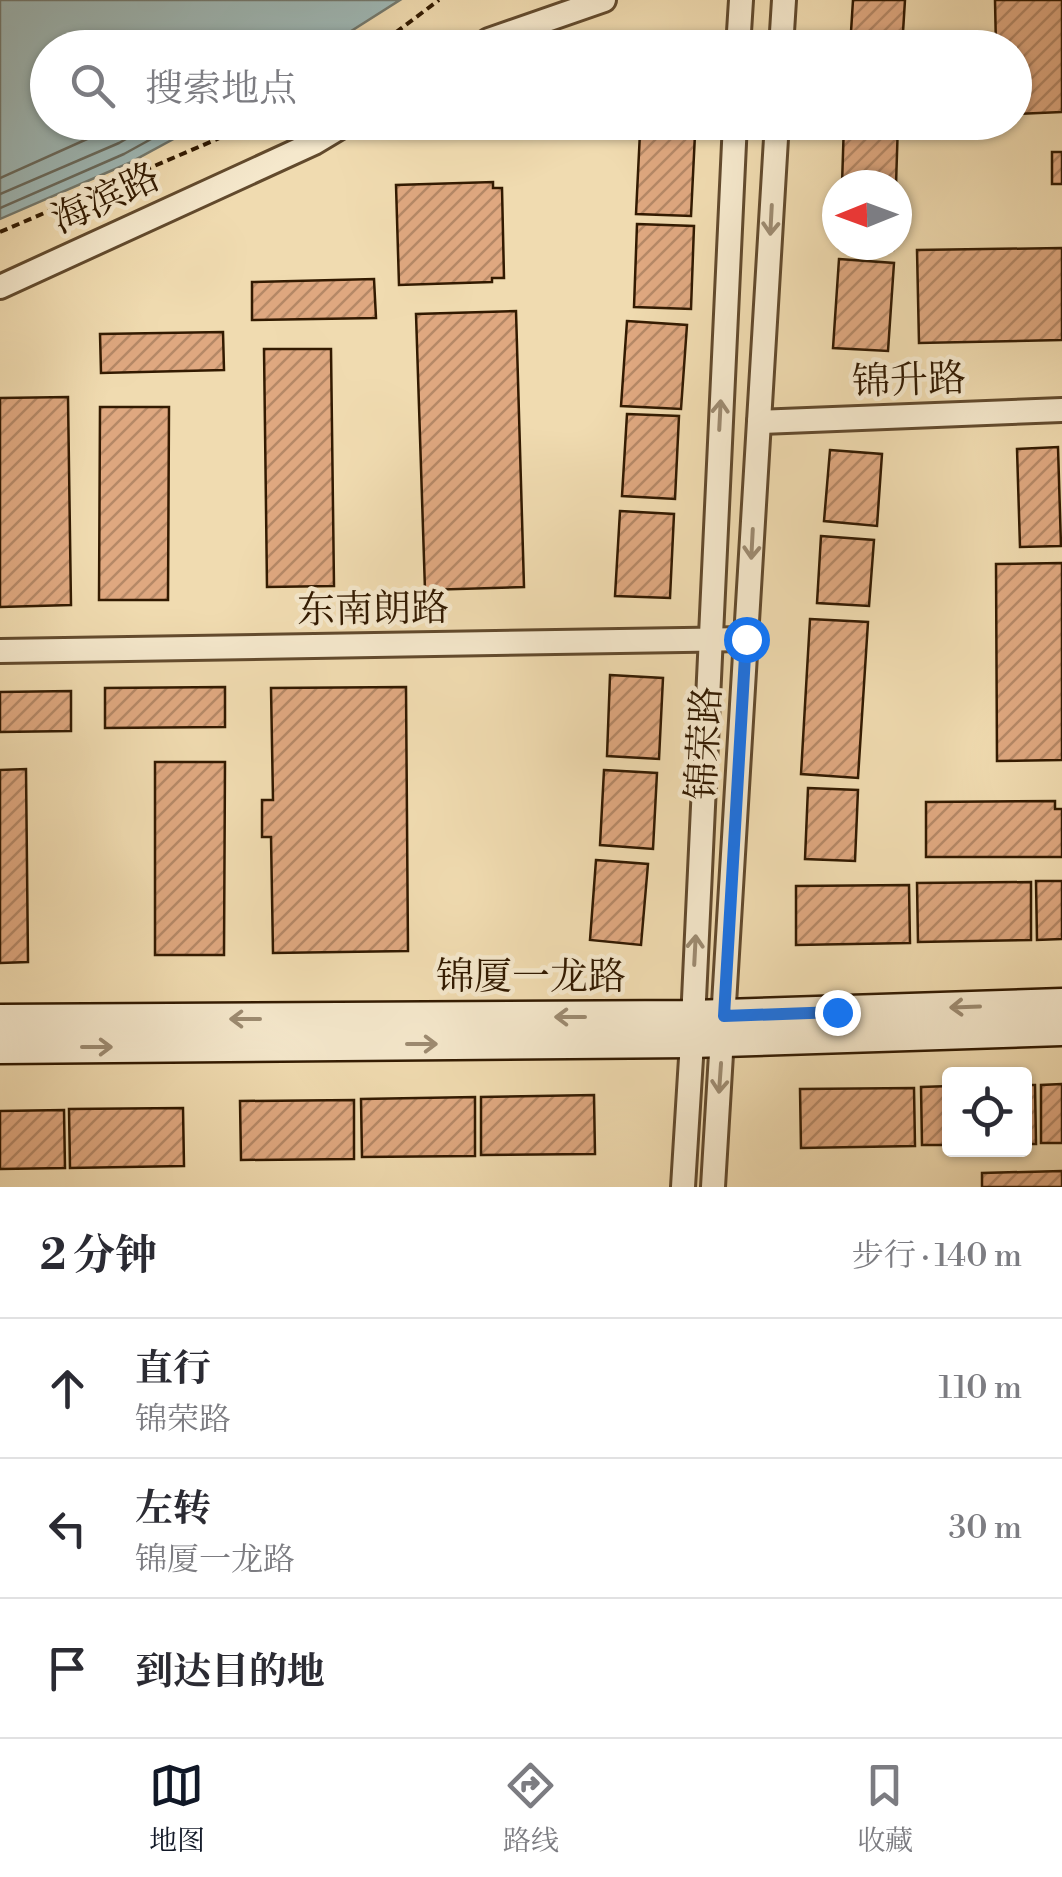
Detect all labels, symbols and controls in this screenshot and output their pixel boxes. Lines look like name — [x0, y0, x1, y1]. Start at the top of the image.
search box — [30, 30, 1032, 140]
icon: search — [65, 58, 120, 113]
text: 搜索地点 — [145, 66, 297, 113]
street label: 海滨路 — [44, 154, 168, 244]
north arrow — [822, 170, 912, 260]
one-way arrow — [761, 203, 780, 235]
street label: 锦升路 — [851, 356, 967, 406]
one-way arrow — [711, 400, 730, 432]
one-way arrow — [742, 528, 761, 560]
street label: 东南朗路 — [297, 585, 449, 635]
route start — [724, 617, 770, 663]
street label: 锦荣路 — [679, 685, 731, 801]
one-way arrow — [686, 934, 705, 966]
street label: 锦厦一龙路 — [436, 954, 626, 1001]
route end — [815, 990, 861, 1036]
one-way arrow — [949, 998, 981, 1017]
one-way arrow — [554, 1008, 586, 1026]
one-way arrow — [229, 1010, 262, 1028]
one-way arrow — [406, 1034, 438, 1054]
one-way arrow — [80, 1038, 113, 1056]
one-way arrow — [710, 1062, 729, 1094]
map controls — [942, 1067, 1032, 1157]
button: locate — [942, 1067, 1032, 1157]
text: 2 分钟 — [40, 1230, 157, 1283]
text: 步行 · 140 m — [852, 1236, 1022, 1276]
text: 直行 — [135, 1346, 211, 1393]
icon: ahead — [40, 1361, 95, 1416]
text: 110 m — [939, 1368, 1022, 1408]
text: 锦荣路 — [135, 1400, 231, 1440]
text: 左转 — [135, 1486, 211, 1533]
icon: left — [40, 1501, 95, 1556]
text: 30 m — [948, 1508, 1022, 1548]
text: 锦厦一龙路 — [135, 1540, 295, 1580]
icon: arrive — [40, 1641, 95, 1696]
text: 到达目的地 — [135, 1649, 325, 1696]
tab: 地图 — [149, 1758, 205, 1859]
tab: 路线 — [503, 1758, 559, 1859]
tab: 收藏 — [857, 1758, 913, 1859]

